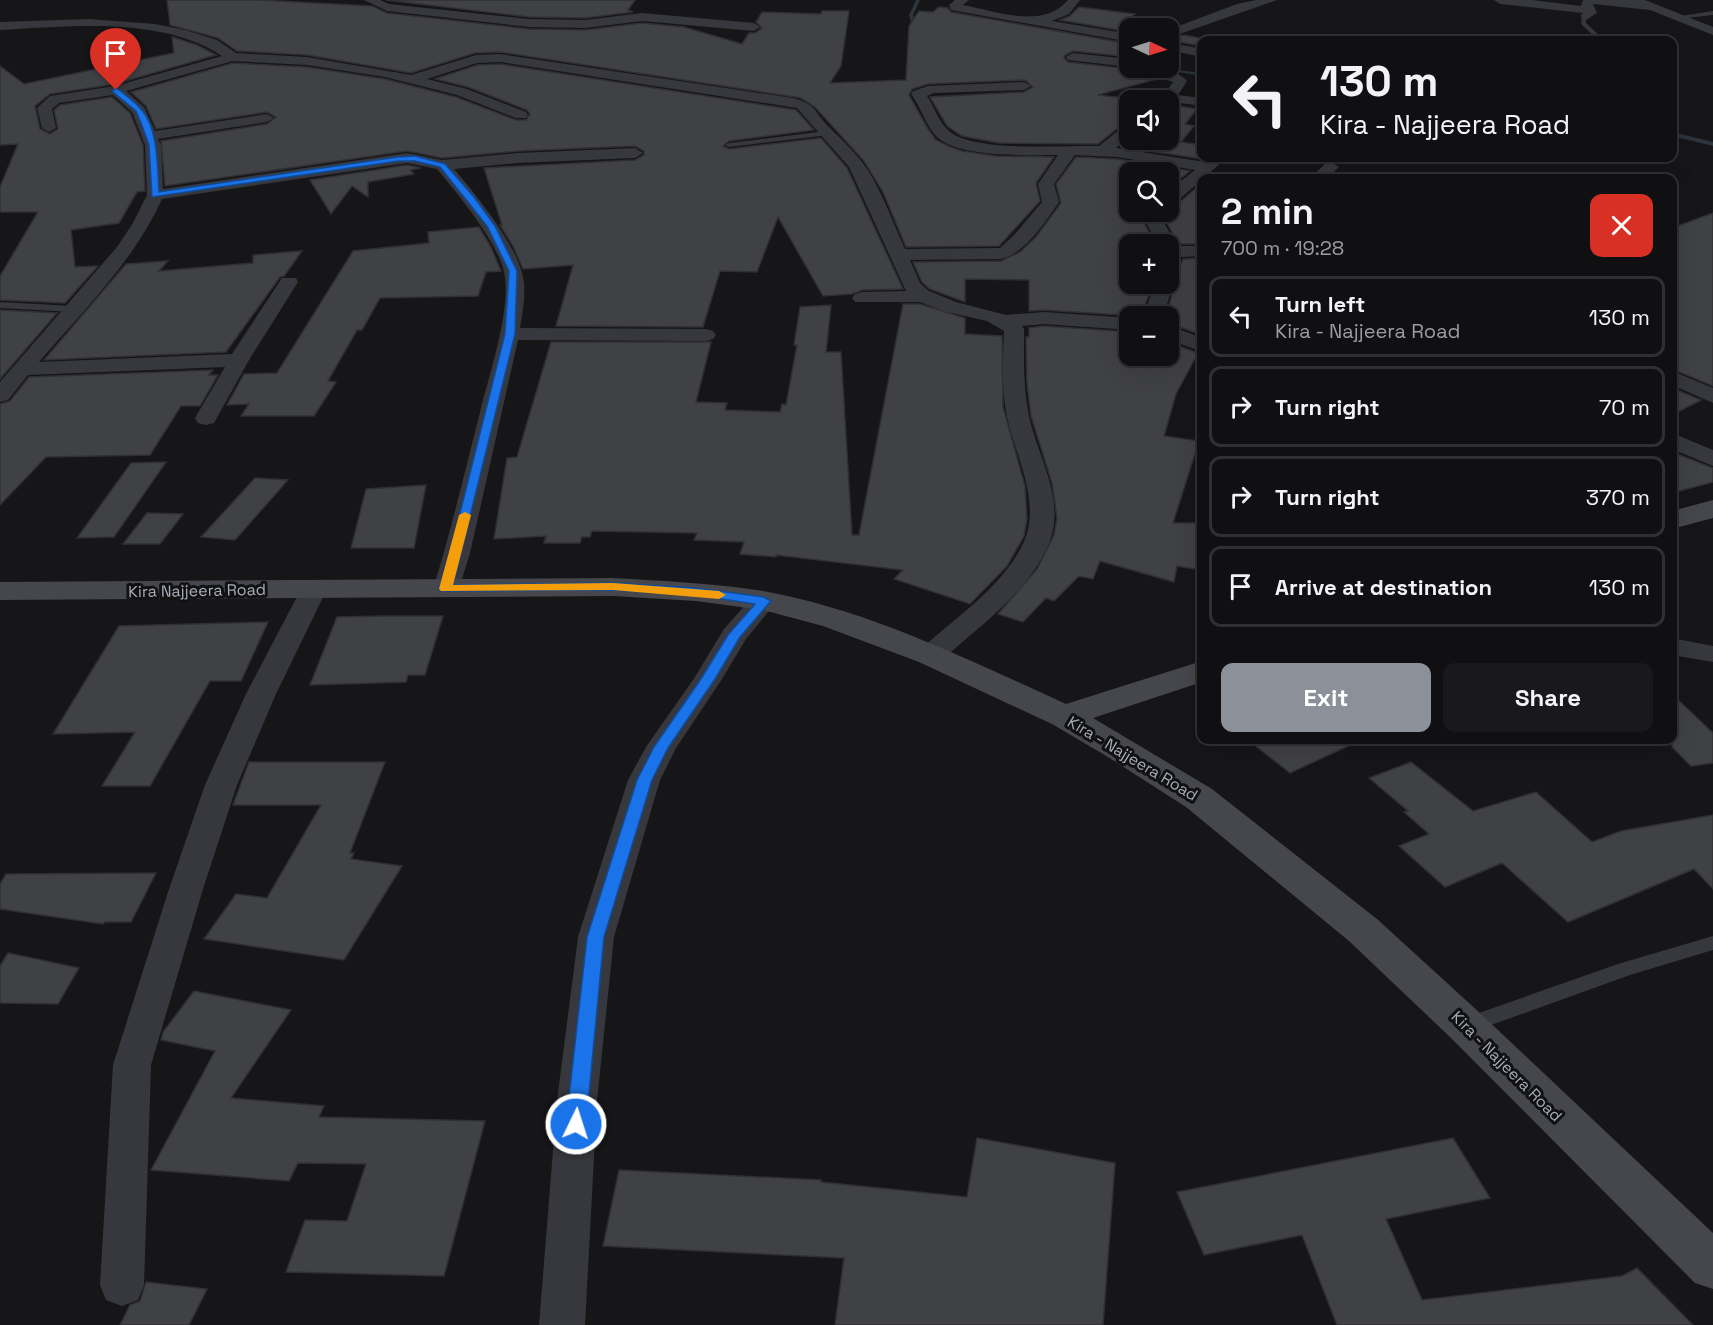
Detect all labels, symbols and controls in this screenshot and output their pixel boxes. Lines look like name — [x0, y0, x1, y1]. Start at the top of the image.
north arrow — [1119, 18, 1179, 78]
map controls — [1119, 18, 1179, 366]
pin — [90, 28, 141, 90]
icon: arrive — [99, 37, 132, 70]
text: 130 m — [1320, 55, 1438, 108]
icon: left — [1221, 60, 1299, 138]
button: sound — [1119, 90, 1179, 150]
text: Kira - Najjeera Road — [1320, 107, 1570, 142]
button: search — [1119, 162, 1179, 222]
text: 2 min — [1221, 189, 1314, 235]
button: close — [1590, 194, 1653, 257]
button: + — [1119, 234, 1179, 294]
text: 700 m · 19:28 — [1221, 235, 1344, 261]
text: Turn left — [1275, 290, 1365, 318]
icon: left — [1224, 300, 1257, 333]
text: 130 m — [1589, 303, 1650, 331]
button: − — [1119, 306, 1179, 366]
text: Kira - Najjeera Road — [1275, 318, 1460, 344]
icon: right — [1224, 390, 1257, 423]
text: Turn right — [1275, 393, 1380, 421]
text: 70 m — [1599, 393, 1650, 421]
icon: right — [1224, 480, 1257, 513]
text: Turn right — [1275, 483, 1380, 511]
text: 370 m — [1586, 483, 1650, 511]
icon: arrive — [1224, 570, 1257, 603]
text: Arrive at destination — [1275, 573, 1492, 601]
text: 130 m — [1589, 573, 1650, 601]
street label: Kira Najjeera Road — [128, 579, 266, 602]
button: Exit — [1221, 663, 1431, 732]
button: Share — [1443, 663, 1653, 732]
street label: Kira - Najjeera Road — [1064, 711, 1202, 806]
street label: Kira - Najjeera Road — [1447, 1007, 1566, 1126]
position arrow — [544, 1092, 608, 1156]

